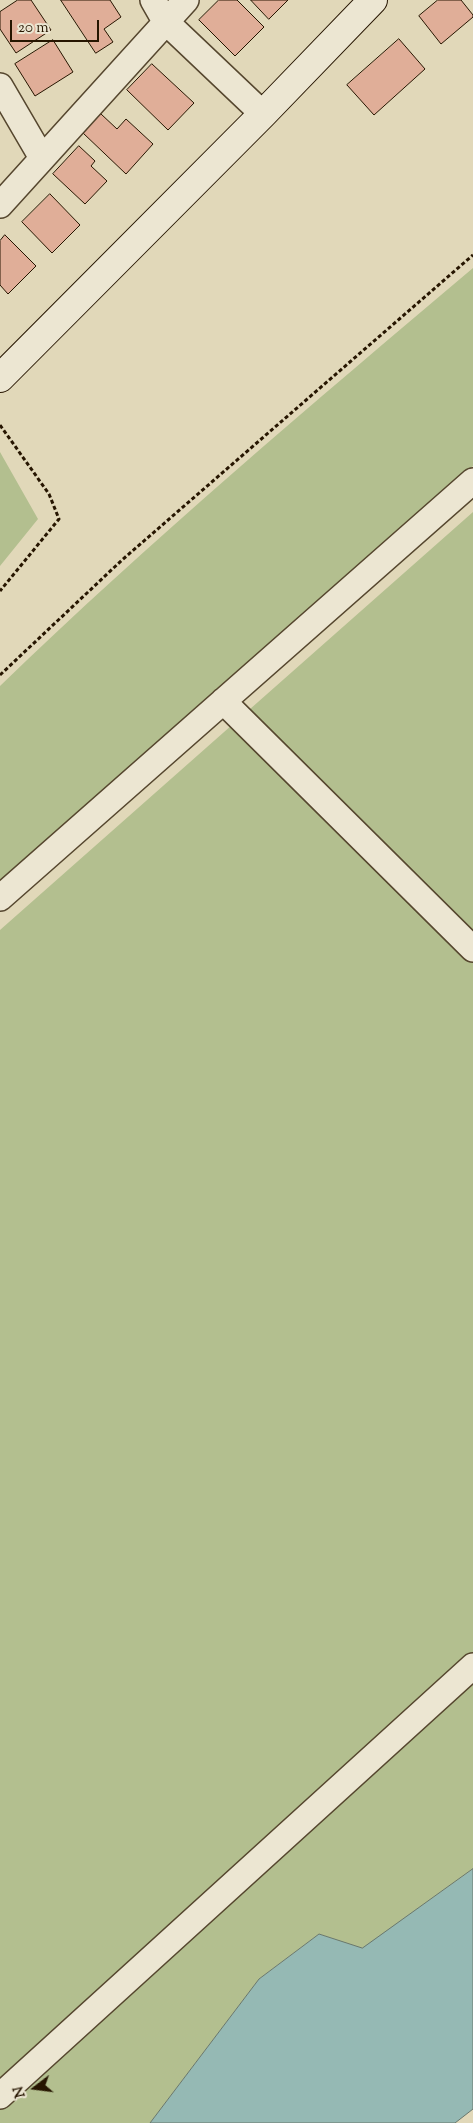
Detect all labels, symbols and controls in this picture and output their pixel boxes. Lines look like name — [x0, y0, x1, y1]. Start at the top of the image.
scale bar — [12, 10, 101, 42]
text: 20 m — [18, 18, 49, 39]
north arrow — [10, 2063, 60, 2113]
text: N — [9, 2084, 32, 2100]

